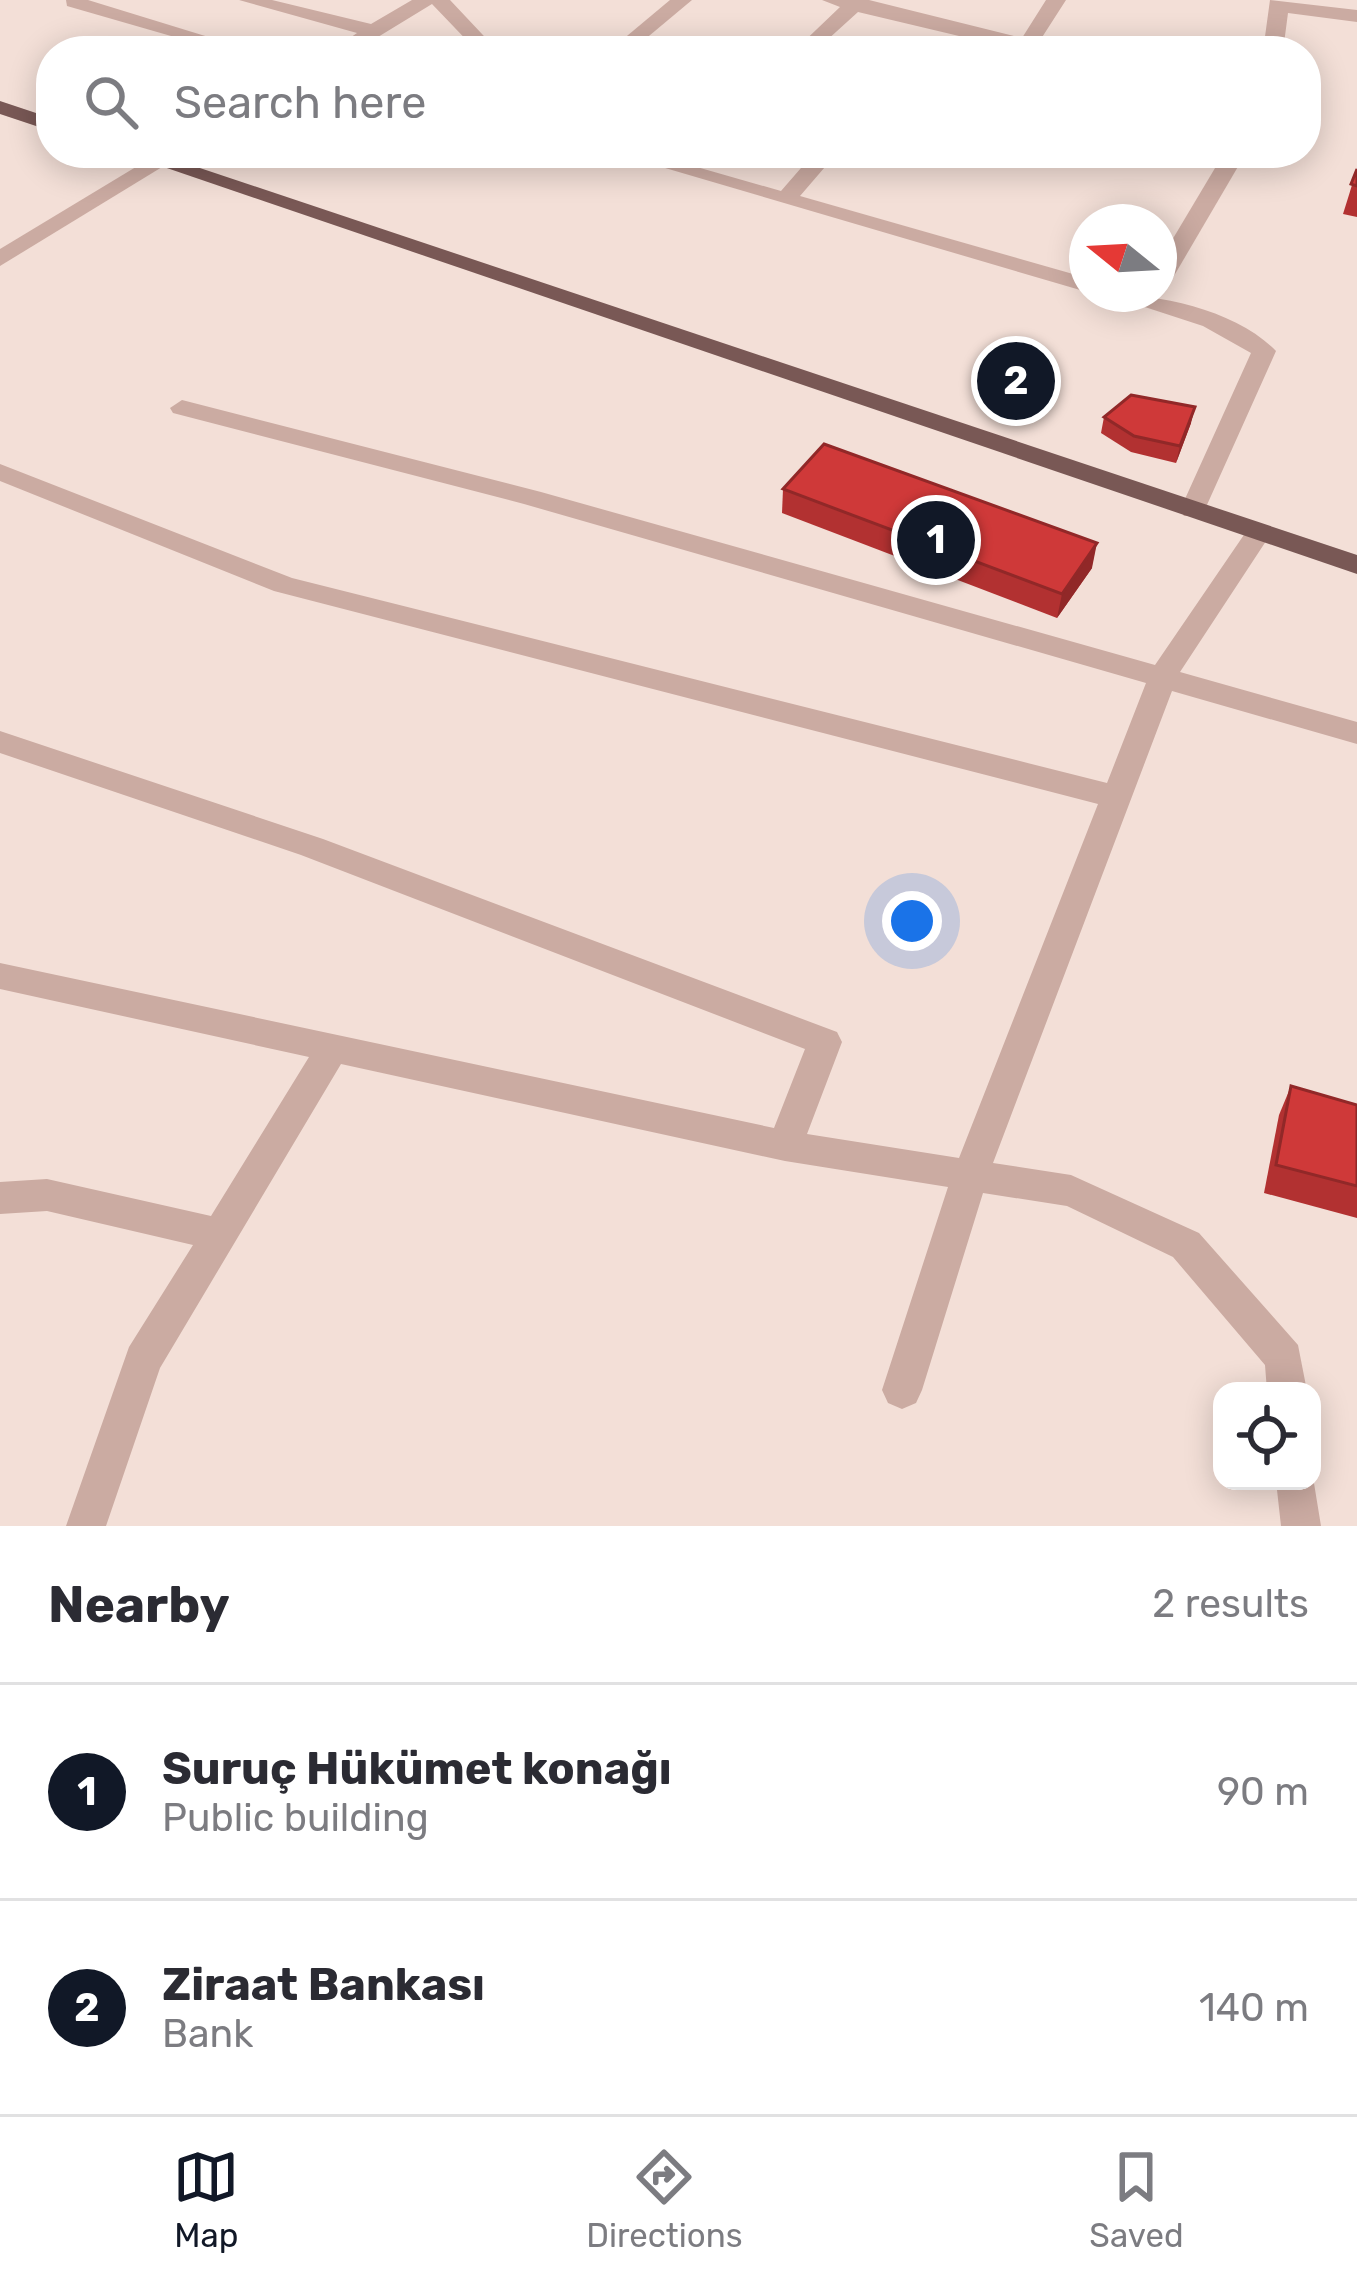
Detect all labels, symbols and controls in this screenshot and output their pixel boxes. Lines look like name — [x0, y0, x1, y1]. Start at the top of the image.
search box — [36, 36, 1321, 168]
icon: search — [78, 69, 144, 135]
text: Search here — [174, 76, 426, 129]
north arrow — [1069, 204, 1177, 312]
pin: 2 — [977, 336, 1055, 426]
pin: 1 — [897, 495, 975, 585]
your location — [882, 891, 942, 951]
map controls — [1213, 1382, 1321, 1490]
button: locate — [1213, 1382, 1321, 1490]
text: Nearby — [48, 1574, 230, 1635]
text: 2 results — [1152, 1581, 1309, 1627]
text: Suruç Hükümet konağı — [162, 1742, 672, 1795]
text: 1 — [77, 1769, 97, 1815]
text: 90 m — [1217, 1769, 1309, 1815]
text: Public building — [162, 1795, 429, 1841]
text: Ziraat Bankası — [162, 1958, 485, 2011]
text: 2 — [74, 1985, 100, 2031]
text: 140 m — [1199, 1985, 1309, 2031]
text: Bank — [162, 2011, 253, 2057]
tab: Map — [173, 2144, 239, 2255]
tab: Directions — [586, 2144, 743, 2255]
tab: Saved — [1089, 2144, 1184, 2255]

